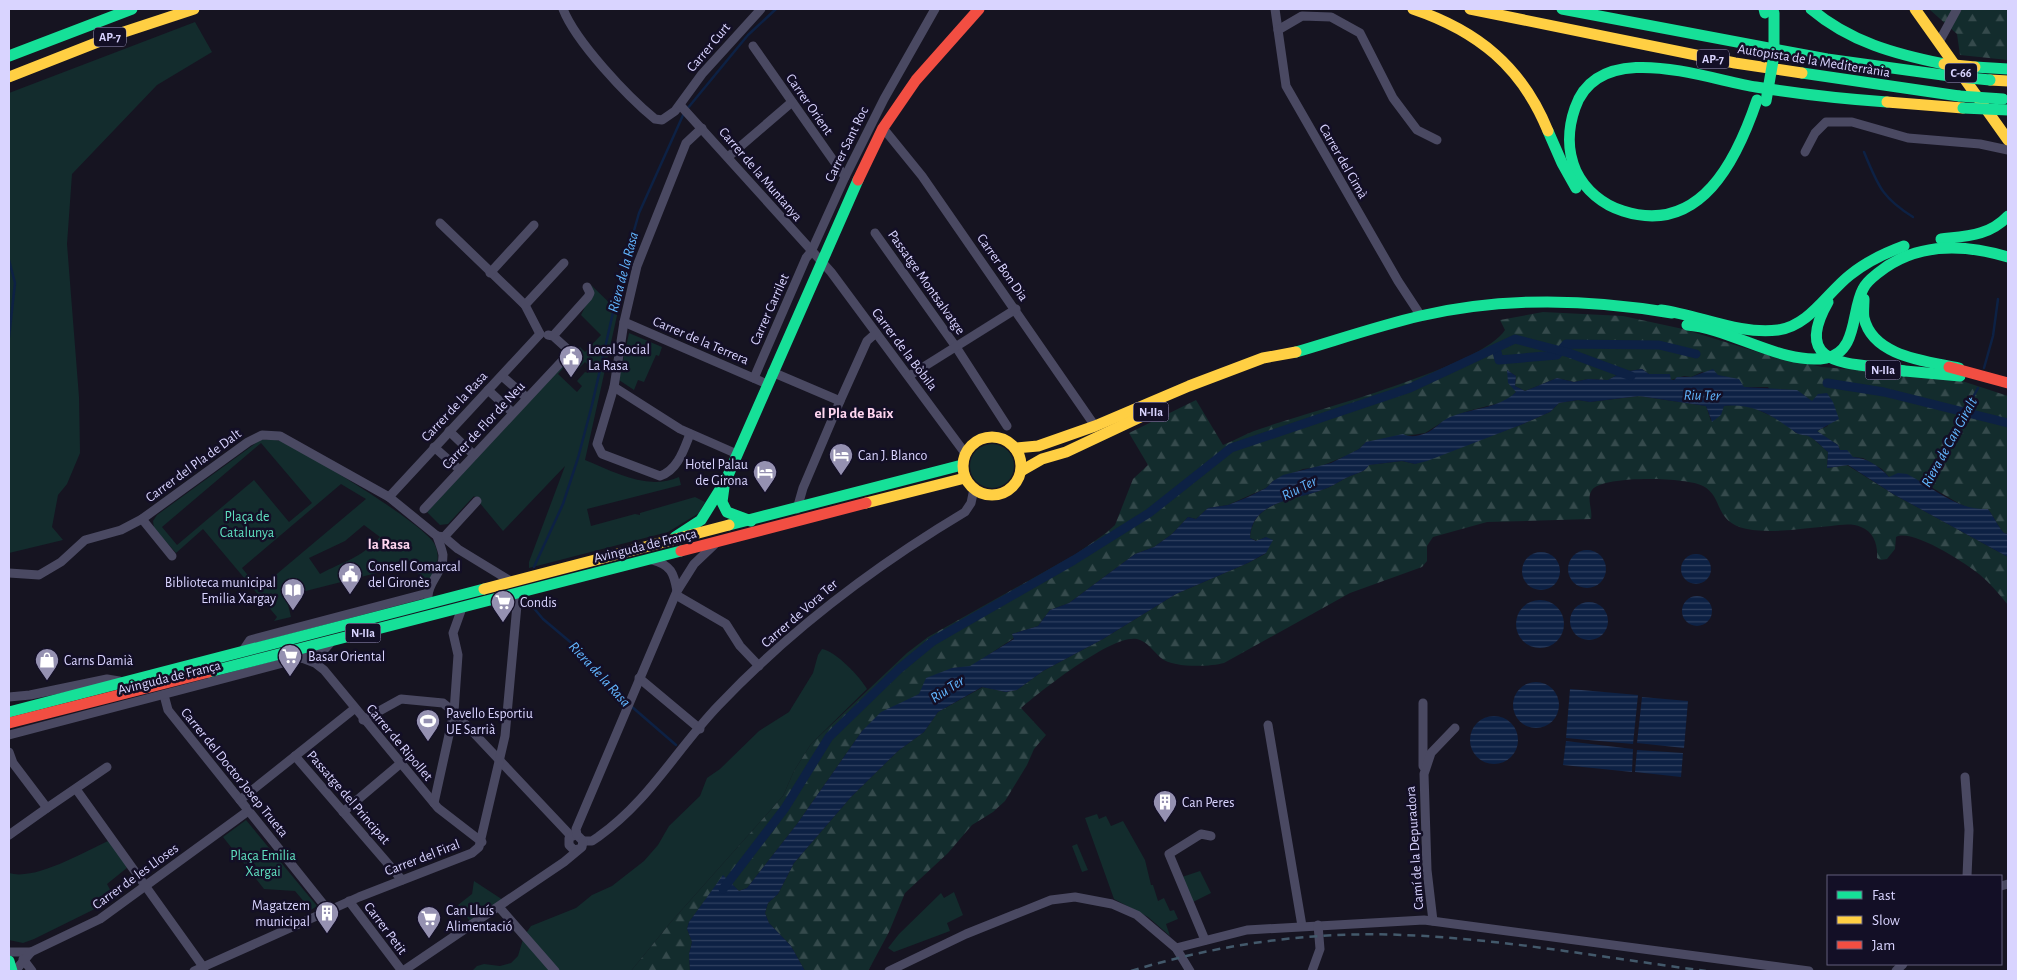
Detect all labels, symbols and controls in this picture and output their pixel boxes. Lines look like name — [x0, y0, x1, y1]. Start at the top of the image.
street label: Carrer Curt — [684, 20, 733, 75]
road number: AP-7 — [94, 28, 126, 46]
street label: Autopista de la Mediterrània — [1737, 42, 1892, 80]
road number: AP-7 — [1697, 50, 1729, 68]
road number: C-66 — [1945, 64, 1977, 82]
street label: Carrer Orient — [783, 72, 836, 138]
street label: Carrer Sant Roc — [823, 104, 871, 184]
street label: Carrer del Cimà — [1316, 122, 1370, 202]
street label: Carrer de la Muntanya — [716, 125, 805, 225]
street label: Passatge Montsalvatge — [885, 228, 967, 337]
water label: Riera de la Rasa — [606, 230, 641, 314]
street label: Carrer Bon Dia — [974, 231, 1031, 304]
street label: Carrer Carrilet — [748, 271, 792, 347]
street label: Carrer de la Bòbila — [869, 306, 940, 394]
street label: Carrer de la Terrera — [651, 314, 751, 368]
place label: Local Social La Rasa — [588, 343, 650, 373]
public building icon: Local Social La Rasa — [558, 344, 584, 378]
road number: N-IIa — [1866, 360, 1900, 380]
street label: Carrer de la Rasa — [419, 369, 491, 444]
street label: Carrer de Flor de Neu — [440, 379, 528, 472]
water label: Riu Ter — [1683, 388, 1722, 403]
water label: Riera de Can Giralt — [1919, 395, 1980, 490]
road number: N-IIa — [1134, 402, 1168, 422]
district label: el Pla de Baix — [815, 406, 894, 421]
street label: Carrer del Pla de Dalt — [143, 426, 244, 505]
hotel icon: Can J. Blanco — [828, 442, 854, 476]
place label: Can J. Blanco — [858, 449, 927, 463]
place label: Hotel Palau de Girona — [685, 458, 749, 488]
hotel icon: Hotel Palau de Girona — [752, 459, 778, 493]
water label: Riu Ter — [1279, 473, 1320, 504]
park label: Plaça de Catalunya — [220, 510, 275, 540]
street label: Avinguda de França — [592, 526, 699, 566]
district label: la Rasa — [368, 537, 410, 552]
place label: Consell Comarcal del Gironès — [368, 560, 461, 590]
public building icon: Consell Comarcal del Gironès — [337, 561, 363, 595]
place label: Biblioteca municipal Emilia Xargay — [165, 576, 276, 606]
library icon: Biblioteca municipal Emilia Xargay — [280, 577, 306, 611]
street label: Carrer de Vora Ter — [759, 577, 841, 651]
supermarket icon: Condis — [490, 589, 516, 623]
place label: Condis — [520, 596, 557, 610]
road number: N-IIa — [346, 624, 380, 642]
water label: Riera de la Rasa — [566, 639, 633, 710]
supermarket icon: Basar Oriental — [277, 643, 303, 677]
shop icon: Carns Damià — [34, 647, 60, 681]
place label: Basar Oriental — [308, 650, 385, 664]
place label: Carns Damià — [64, 654, 134, 668]
street label: Avinguda de França — [116, 658, 223, 698]
water label: Riu Ter — [928, 672, 968, 706]
street label: Carrer de Ripollet — [363, 702, 435, 784]
street label: Carrer del Doctor Josep Trueta — [178, 705, 291, 840]
place label: Pavello Esportiu UE Sarrià — [446, 707, 533, 737]
sports icon: Pavello Esportiu UE Sarrià — [415, 708, 441, 742]
street label: Passatge del Principat — [304, 748, 393, 847]
street label: Camí de la Depuradora — [1404, 785, 1426, 910]
building icon: Can Peres — [1152, 789, 1178, 823]
place label: Can Peres — [1182, 796, 1234, 810]
street label: Carrer del Firal — [383, 837, 462, 879]
street label: Carrer de les Lloses — [90, 841, 181, 913]
park label: Plaça Emilia Xargai — [230, 849, 296, 879]
legend — [1827, 875, 2002, 965]
text: Fast — [1872, 888, 1896, 903]
place label: Magatzem municipal — [252, 899, 310, 929]
building icon: Magatzem municipal — [314, 900, 340, 934]
street label: Carrer Petit — [361, 900, 410, 958]
place label: Can Lluís Alimentació — [446, 904, 513, 934]
supermarket icon: Can Lluís Alimentació — [416, 905, 442, 939]
text: Slow — [1872, 913, 1900, 928]
text: Jam — [1872, 938, 1895, 953]

